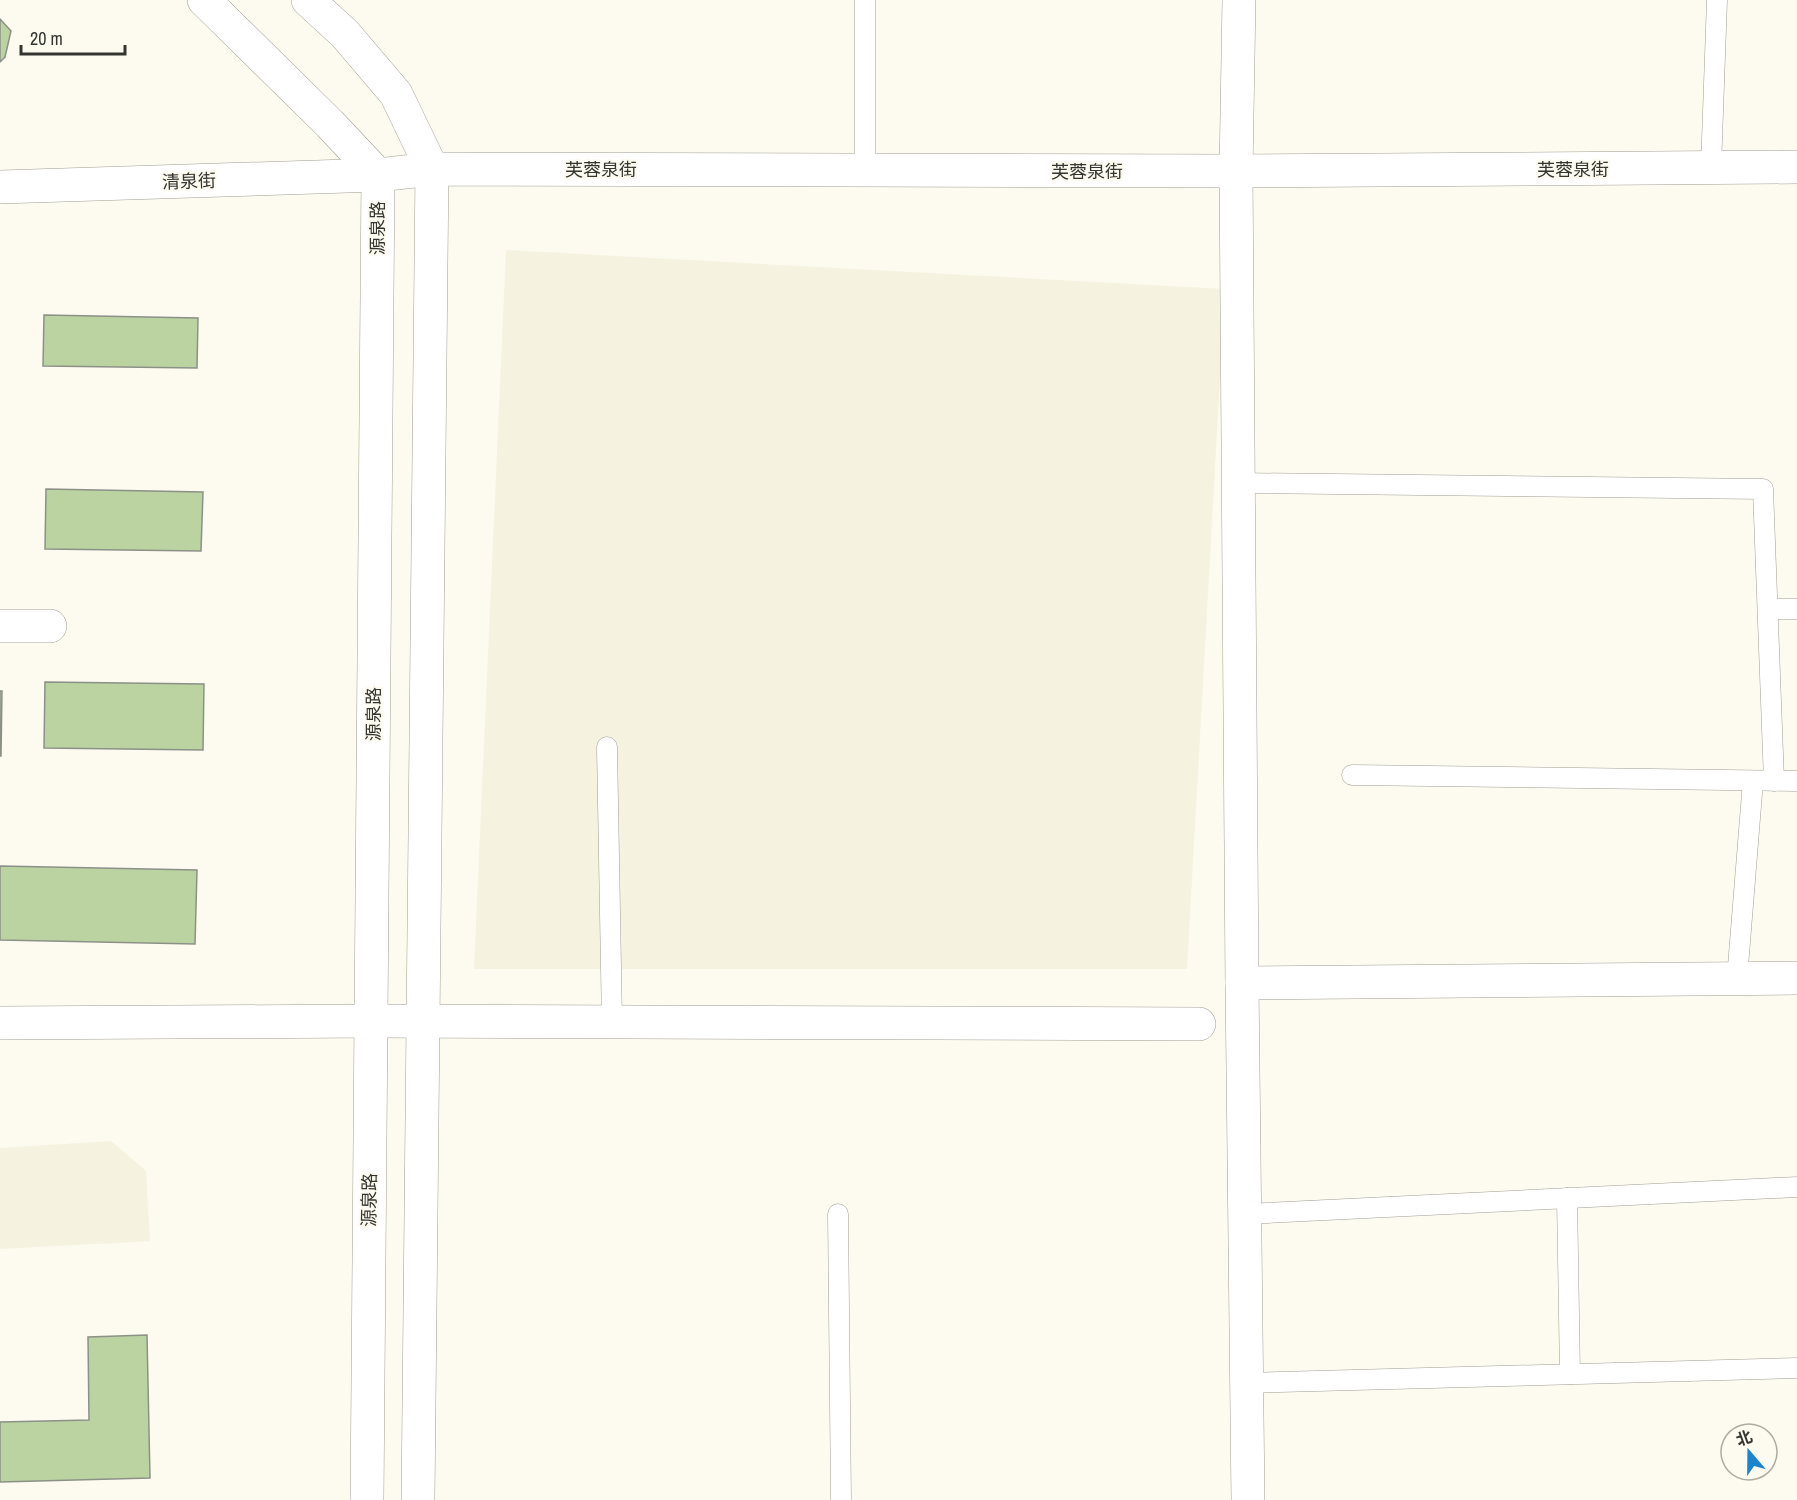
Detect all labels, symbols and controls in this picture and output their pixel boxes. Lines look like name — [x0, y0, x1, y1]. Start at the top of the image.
scale bar — [21, 18, 124, 56]
text: 20 m — [30, 26, 63, 51]
street label: 芙蓉泉街 — [565, 157, 637, 182]
street label: 芙蓉泉街 — [1537, 157, 1609, 182]
street label: 芙蓉泉街 — [1051, 159, 1123, 184]
street label: 清泉街 — [162, 168, 216, 194]
street label: 源泉路 — [365, 201, 390, 255]
street label: 源泉路 — [361, 687, 386, 741]
street label: 源泉路 — [356, 1173, 382, 1227]
north arrow — [1719, 1422, 1779, 1482]
text: 北 — [1733, 1425, 1755, 1451]

